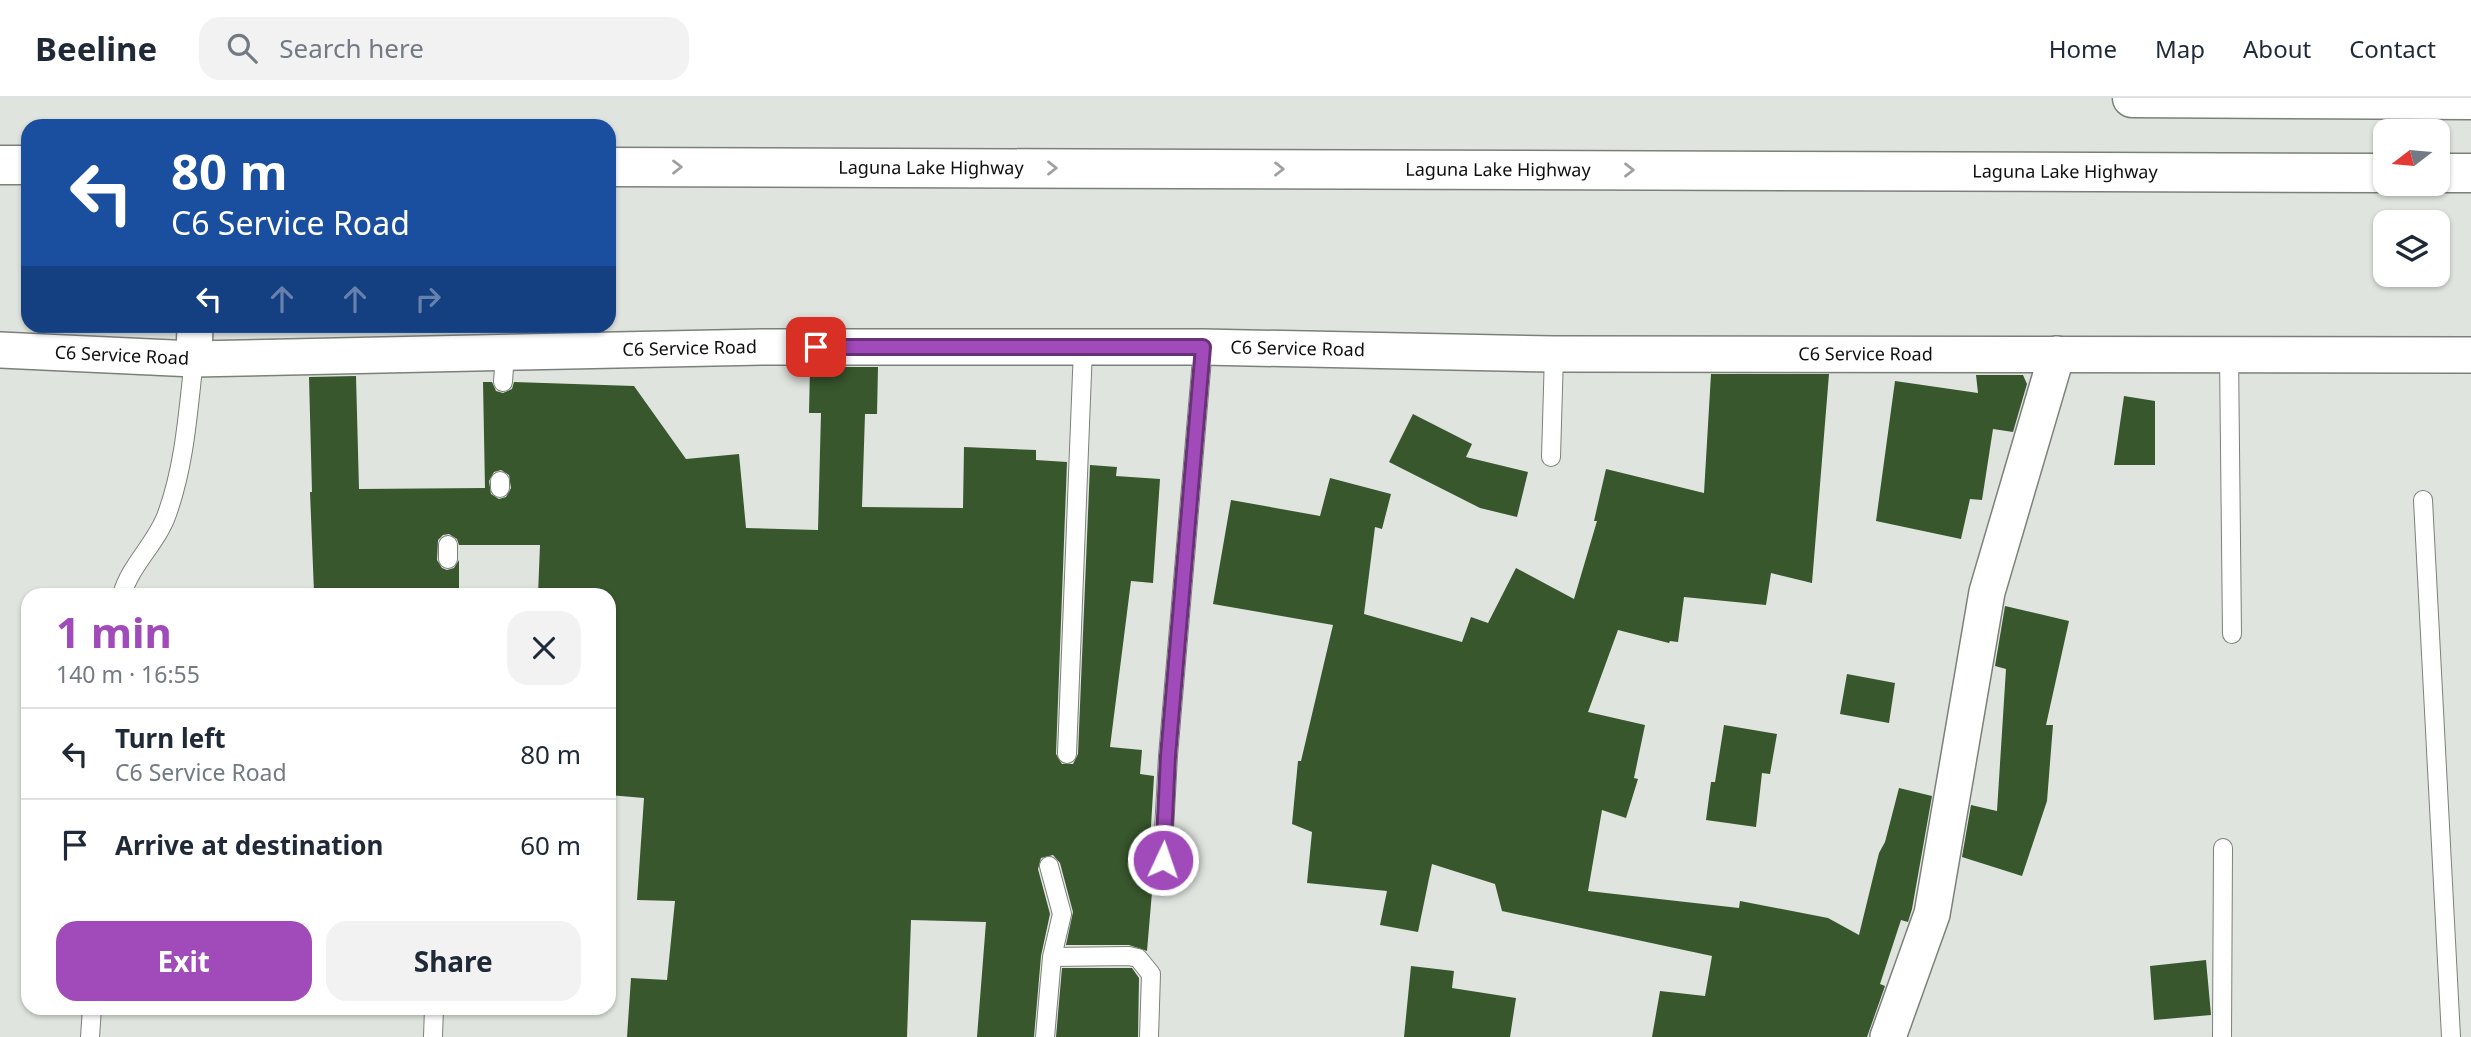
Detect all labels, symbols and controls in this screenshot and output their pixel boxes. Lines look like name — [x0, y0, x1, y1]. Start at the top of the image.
search box — [199, 17, 689, 80]
text: Beeline — [35, 26, 157, 71]
icon: search — [223, 29, 261, 67]
text: Search here — [279, 30, 424, 66]
text: Home — [2049, 32, 2117, 65]
text: Map — [2155, 32, 2205, 65]
text: About — [2243, 32, 2311, 65]
text: Contact — [2349, 32, 2436, 65]
north arrow — [2373, 119, 2450, 196]
map controls — [2373, 119, 2450, 287]
text: 80 m — [171, 138, 288, 204]
icon: left — [56, 147, 147, 238]
street label: Laguna Lake Highway — [838, 155, 1025, 179]
street label: Laguna Lake Highway — [1405, 157, 1592, 181]
one-way arrow — [672, 159, 683, 175]
street label: Laguna Lake Highway — [1972, 159, 2159, 183]
one-way arrow — [1047, 160, 1057, 176]
one-way arrow — [1274, 161, 1285, 177]
one-way arrow — [1624, 162, 1635, 178]
text: C6 Service Road — [171, 201, 410, 244]
button: layers — [2373, 210, 2450, 287]
icon: left — [190, 280, 228, 318]
icon: ahead — [263, 280, 301, 318]
icon: ahead — [336, 280, 374, 318]
icon: right — [409, 280, 447, 318]
pin — [786, 317, 846, 377]
icon: arrive — [797, 328, 835, 366]
street label: C6 Service Road — [622, 334, 757, 361]
street label: C6 Service Road — [1230, 335, 1365, 361]
street label: C6 Service Road — [54, 340, 190, 370]
street label: C6 Service Road — [1798, 341, 1933, 365]
text: 1 min — [56, 603, 172, 660]
button: close — [507, 611, 581, 685]
text: 140 m · 16:55 — [56, 658, 200, 690]
text: Turn left — [115, 720, 226, 756]
icon: left — [56, 735, 94, 773]
text: 80 m — [520, 736, 581, 772]
text: C6 Service Road — [115, 756, 287, 788]
position arrow — [1126, 823, 1200, 897]
icon: arrive — [56, 826, 94, 864]
text: Arrive at destination — [115, 827, 384, 863]
text: 60 m — [520, 827, 581, 863]
button: Exit — [56, 921, 312, 1001]
button: Share — [326, 921, 581, 1001]

